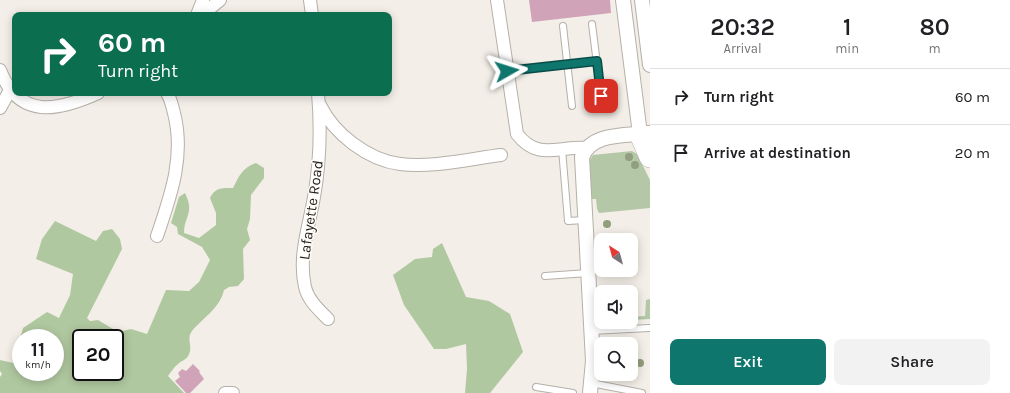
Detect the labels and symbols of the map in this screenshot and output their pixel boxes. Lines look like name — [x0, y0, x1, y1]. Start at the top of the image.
position arrow — [486, 50, 528, 92]
pin — [584, 79, 618, 113]
street label: Lafayette Road — [295, 159, 327, 261]
north arrow — [594, 233, 638, 277]
speed limit sign: 20 — [72, 329, 124, 381]

